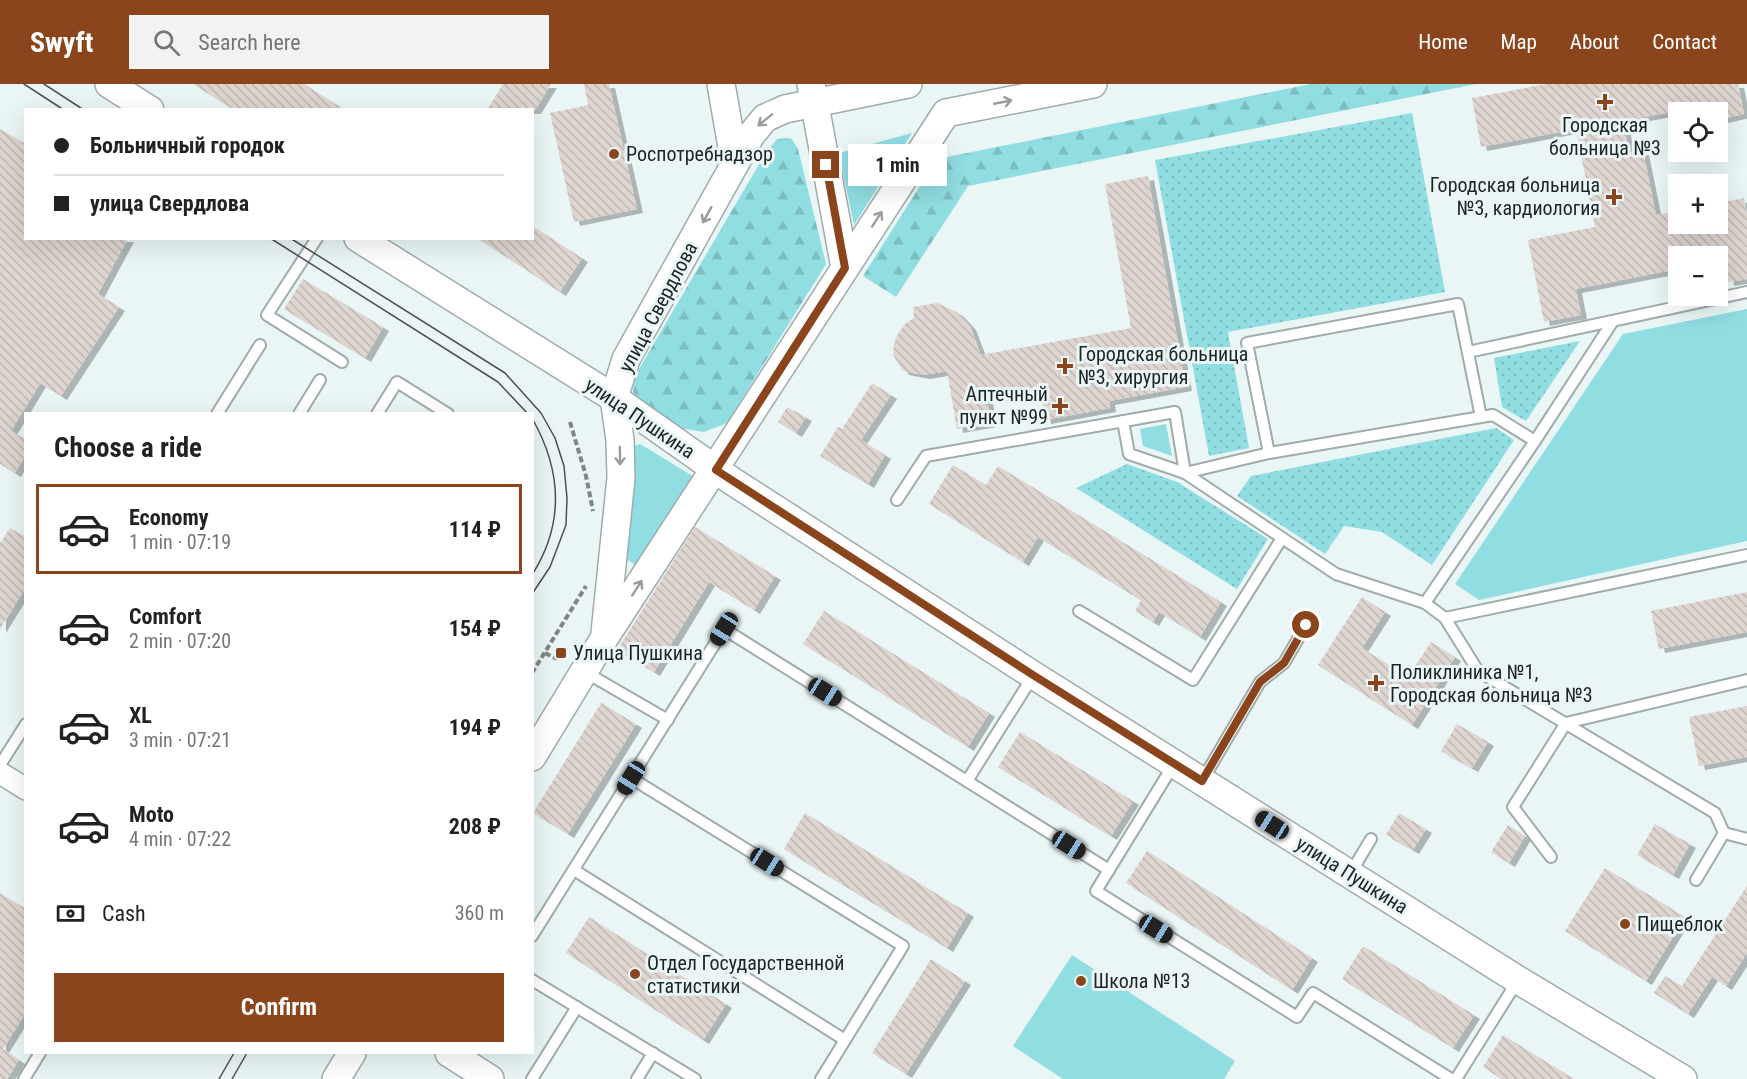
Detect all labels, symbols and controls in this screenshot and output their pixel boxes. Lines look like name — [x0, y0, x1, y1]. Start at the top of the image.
search box — [129, 15, 549, 69]
text: Swyft — [30, 26, 93, 59]
icon: search — [150, 26, 183, 59]
text: Search here — [198, 30, 301, 55]
text: Home — [1418, 30, 1468, 54]
text: Map — [1501, 30, 1537, 54]
text: About — [1570, 30, 1619, 54]
text: Contact — [1652, 30, 1717, 54]
marker: Городская больница №3 — [1596, 93, 1614, 111]
one-way arrow — [993, 96, 1013, 107]
map controls — [1668, 102, 1728, 306]
button: locate — [1668, 102, 1728, 162]
place label: Городская больница №3 — [1549, 113, 1661, 160]
one-way arrow — [757, 114, 773, 127]
text: Больничный городок — [90, 133, 285, 158]
place label: Роспотребнадзор — [626, 142, 773, 166]
callout: 1 min — [847, 144, 946, 186]
marker: Роспотребнадзор — [607, 147, 621, 161]
route end — [812, 151, 839, 178]
text: 1 min — [875, 153, 920, 177]
place label: Городская больница №3, кардиология — [1430, 173, 1600, 220]
button: + — [1668, 174, 1728, 234]
marker: Городская больница №3, кардиология — [1605, 188, 1623, 206]
text: улица Свердлова — [90, 191, 249, 216]
one-way arrow — [701, 206, 713, 223]
one-way arrow — [871, 212, 883, 228]
street label: улица Свердлова — [614, 238, 702, 376]
button: − — [1668, 246, 1728, 306]
place label: Городская больница №3, хирургия — [1078, 342, 1248, 389]
marker: Городская больница №3, хирургия — [1056, 357, 1074, 375]
street label: улица Пушкина — [580, 372, 700, 464]
place label: Аптечный пункт №99 — [959, 382, 1048, 429]
marker: Аптечный пункт №99 — [1053, 399, 1067, 413]
text: Choose a ride — [54, 432, 202, 464]
one-way arrow — [614, 446, 626, 466]
icon: car — [57, 502, 111, 556]
text: Economy — [129, 505, 209, 530]
text: 114 ₽ — [449, 517, 501, 542]
text: 1 min · 07:19 — [129, 530, 231, 554]
one-way arrow — [631, 580, 643, 597]
icon: car — [57, 601, 111, 655]
text: Comfort — [129, 604, 202, 629]
car — [707, 609, 741, 649]
route start — [1292, 611, 1319, 638]
text: 154 ₽ — [449, 616, 501, 641]
text: 2 min · 07:20 — [129, 629, 231, 653]
place label: Улица Пушкина — [573, 641, 703, 665]
marker: Улица Пушкина — [554, 646, 568, 660]
place label: Поликлиника №1, Городская больница №3 — [1390, 660, 1593, 707]
marker: Поликлиника №1, Городская больница №3 — [1367, 674, 1385, 692]
car — [805, 675, 845, 709]
icon: car — [57, 700, 111, 754]
text: XL — [129, 703, 152, 728]
text: 194 ₽ — [449, 715, 501, 740]
text: 3 min · 07:21 — [129, 728, 231, 752]
car — [614, 758, 648, 798]
icon: car — [57, 799, 111, 853]
text: Moto — [129, 802, 174, 827]
car — [1252, 808, 1292, 842]
text: 208 ₽ — [449, 814, 501, 839]
text: 4 min · 07:22 — [129, 827, 231, 851]
car — [1049, 828, 1089, 862]
street label: улица Пушкина — [1292, 831, 1412, 919]
car — [747, 845, 787, 879]
icon: cash — [54, 897, 87, 930]
text: Cash — [102, 901, 146, 926]
text: 360 m — [455, 901, 504, 925]
car — [1136, 912, 1176, 946]
place label: Пищеблок — [1637, 912, 1723, 936]
marker: Пищеблок — [1618, 917, 1632, 931]
place label: Отдел Государственной статистики — [647, 951, 845, 998]
marker: Отдел Государственной статистики — [628, 967, 642, 981]
place label: Школа №13 — [1093, 969, 1190, 993]
button: Confirm — [54, 973, 504, 1042]
marker: Школа №13 — [1074, 974, 1088, 988]

